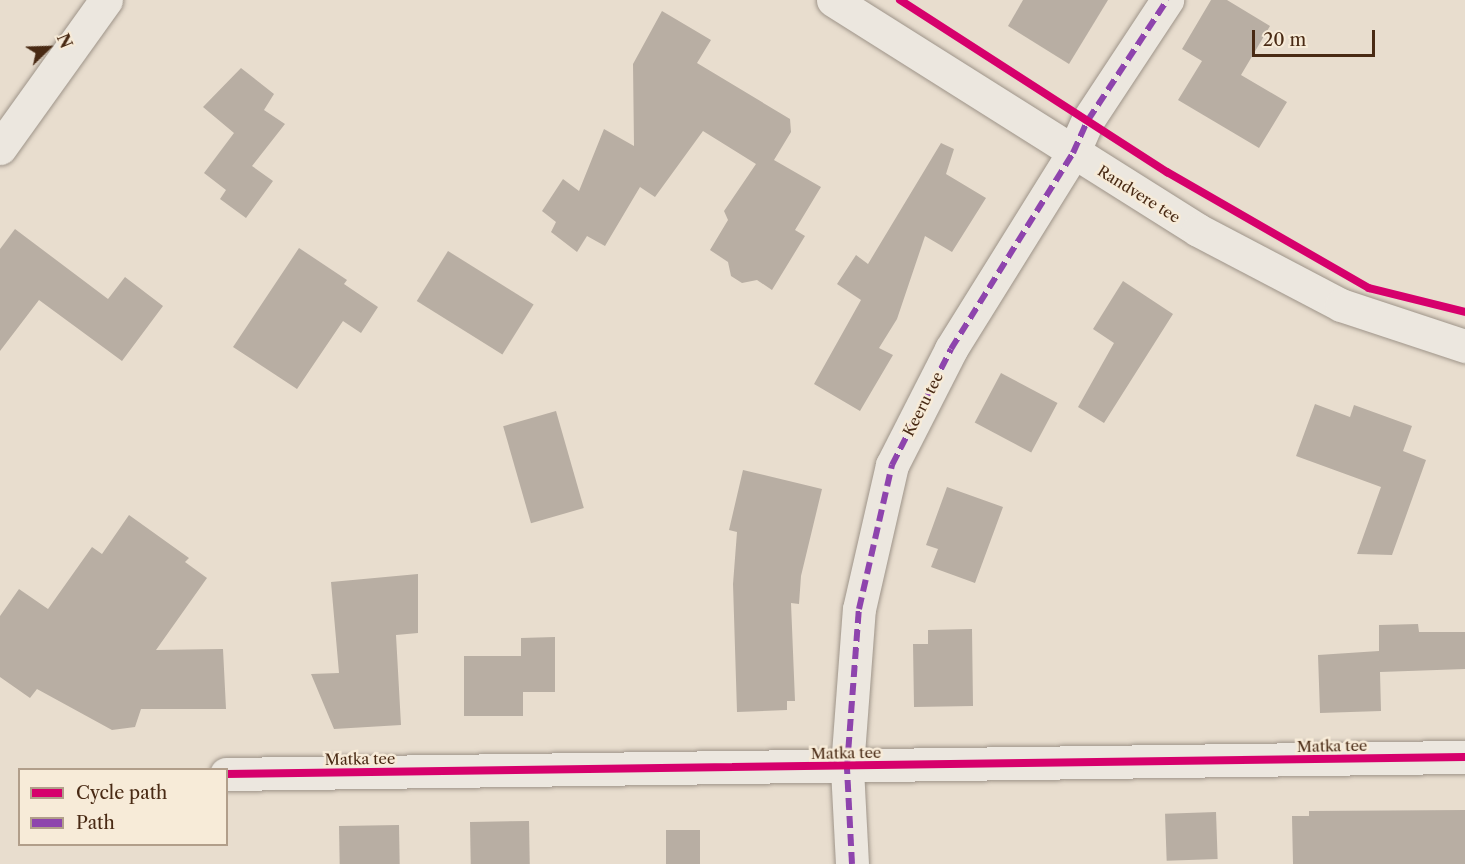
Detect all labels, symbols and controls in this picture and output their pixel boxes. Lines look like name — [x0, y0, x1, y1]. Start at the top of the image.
north arrow — [18, 18, 78, 78]
scale bar — [1255, 18, 1378, 56]
text: 20 m — [1263, 29, 1306, 51]
text: N — [53, 31, 76, 51]
street label: Randvere tee — [1094, 161, 1184, 227]
street label: Keeru tee — [899, 369, 947, 439]
street label: Matka tee — [1297, 736, 1367, 756]
street label: Matka tee — [811, 743, 881, 763]
street label: Matka tee — [325, 749, 395, 769]
legend — [18, 768, 228, 846]
text: Cycle path — [76, 782, 167, 804]
text: Path — [76, 812, 115, 834]

